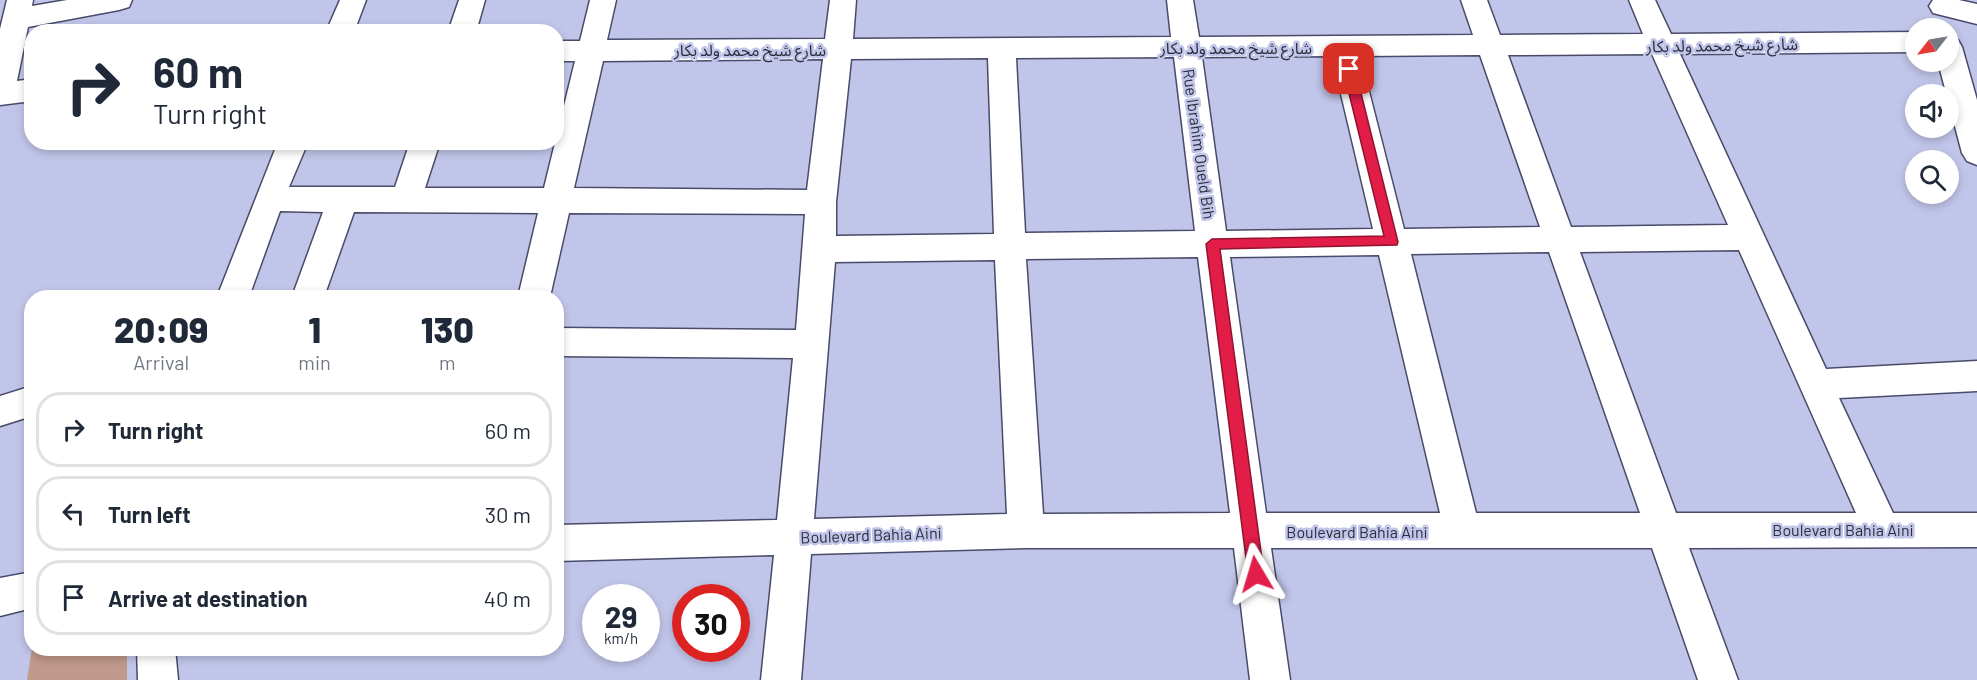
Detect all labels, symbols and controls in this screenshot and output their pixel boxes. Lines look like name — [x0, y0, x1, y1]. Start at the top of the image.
north arrow — [1905, 18, 1959, 72]
map controls — [1905, 18, 1959, 204]
street label: شارع شيخ محمد ولد بكار — [1645, 34, 1798, 59]
street label: شارع شيخ محمد ولد بكار — [1159, 38, 1312, 61]
street label: شارع شيخ محمد ولد بكار — [673, 40, 826, 63]
pin — [1323, 43, 1374, 94]
text: 60 m — [153, 46, 243, 96]
icon: right — [54, 48, 132, 126]
icon: arrive — [1332, 52, 1365, 85]
street label: Rue Ibrahim Oueld Bih — [1180, 68, 1219, 220]
button: sound — [1905, 84, 1959, 138]
text: Turn right — [153, 97, 267, 129]
button: search — [1905, 150, 1959, 204]
text: 20:09 — [114, 307, 208, 350]
text: 1 — [308, 307, 321, 350]
text: 130 — [421, 307, 474, 350]
text: Arrival — [133, 350, 189, 374]
text: min — [298, 350, 331, 374]
text: m — [439, 350, 456, 374]
icon: right — [57, 413, 90, 446]
text: Turn right — [108, 417, 203, 443]
text: 60 m — [485, 417, 531, 443]
icon: left — [57, 497, 90, 530]
text: Turn left — [108, 501, 191, 527]
text: 30 m — [485, 501, 531, 527]
street label: Boulevard Bahia Aini — [1772, 520, 1914, 539]
street label: Boulevard Bahia Aini — [1286, 522, 1428, 541]
street label: Boulevard Bahia Aini — [800, 523, 942, 546]
position arrow — [1224, 542, 1288, 606]
icon: arrive — [57, 581, 90, 614]
speed limit sign: 30 — [672, 584, 750, 662]
text: Arrive at destination — [108, 585, 307, 611]
text: 40 m — [484, 585, 531, 611]
text: 29 — [605, 598, 637, 634]
text: km/h — [604, 629, 638, 647]

